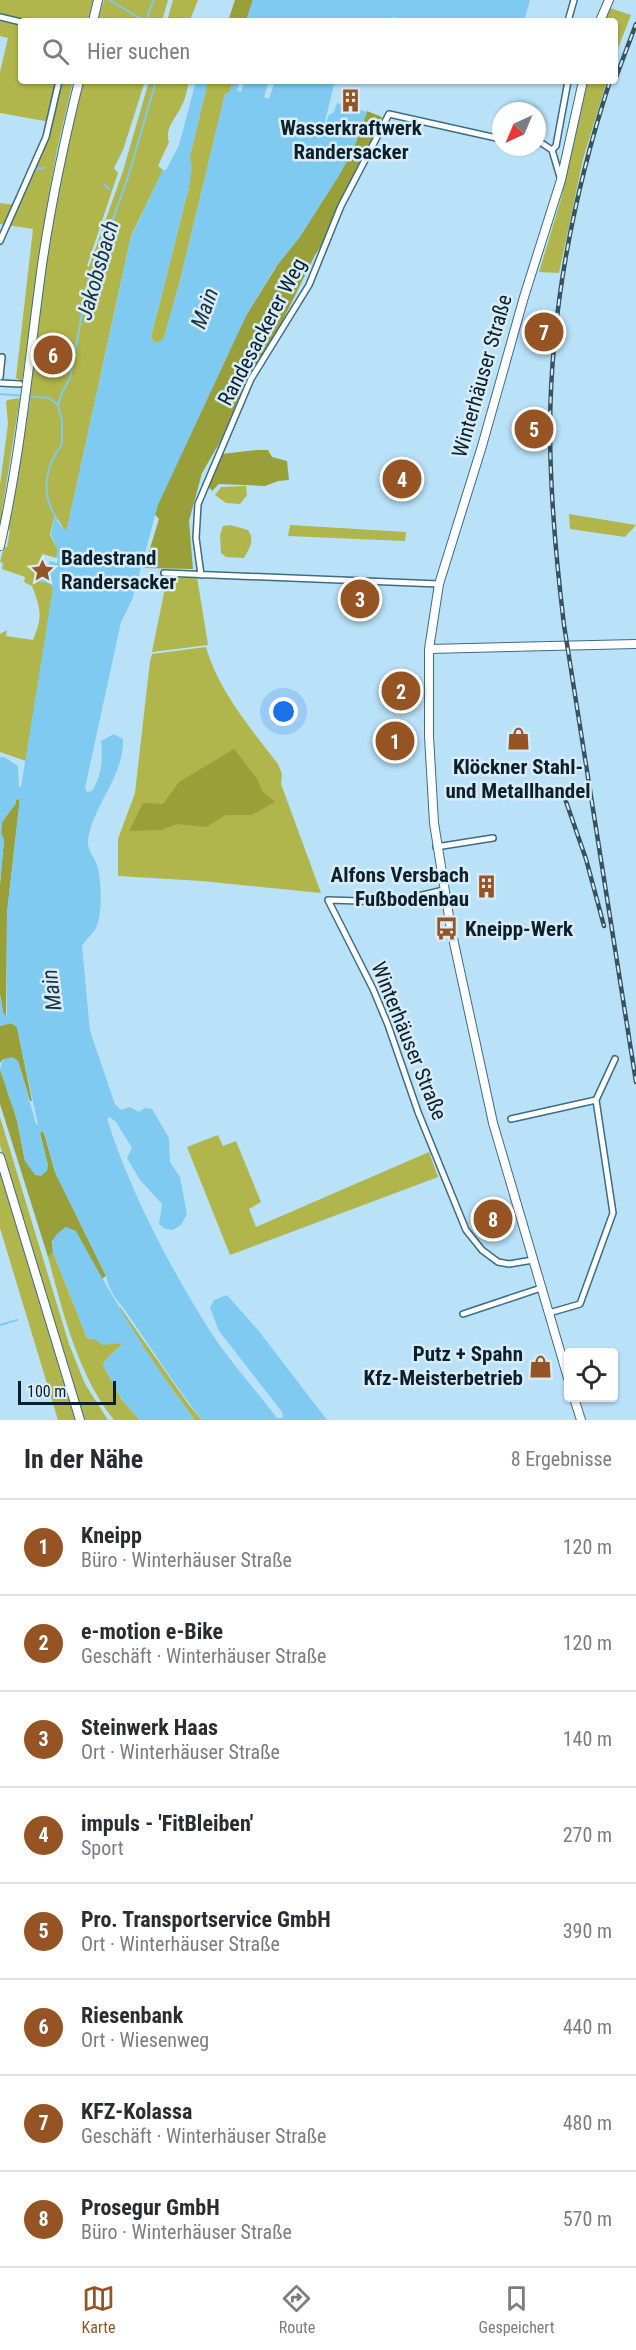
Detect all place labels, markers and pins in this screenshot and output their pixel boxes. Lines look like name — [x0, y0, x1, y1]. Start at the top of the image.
building icon: Wasserkraftwerk Randersacker — [338, 87, 364, 113]
place label: Wasserkraftwerk Randersacker — [280, 116, 423, 164]
pin: 7 — [524, 310, 564, 354]
pin: 6 — [34, 332, 72, 378]
pin: 5 — [514, 406, 554, 452]
pin: 4 — [382, 456, 422, 502]
place label: Badestrand Randersacker — [61, 546, 176, 594]
place icon: Badestrand Randersacker — [30, 557, 56, 583]
pin: 3 — [340, 576, 380, 622]
pin: 2 — [382, 668, 420, 714]
pin: 1 — [376, 718, 414, 764]
shop icon: Klöckner Stahl- und Metallhandel — [505, 726, 531, 752]
place label: Klöckner Stahl- und Metallhandel — [445, 755, 591, 803]
place label: Alfons Versbach Fußbodenbau — [331, 863, 469, 911]
building icon: Alfons Versbach Fußbodenbau — [474, 874, 500, 900]
bus stop icon: Kneipp-Werk — [434, 916, 460, 942]
place label: Kneipp-Werk — [465, 917, 574, 941]
pin: 8 — [474, 1196, 512, 1242]
place label: Putz + Spahn Kfz-Meisterbetrieb — [364, 1342, 523, 1390]
shop icon: Putz + Spahn Kfz-Meisterbetrieb — [528, 1353, 554, 1379]

